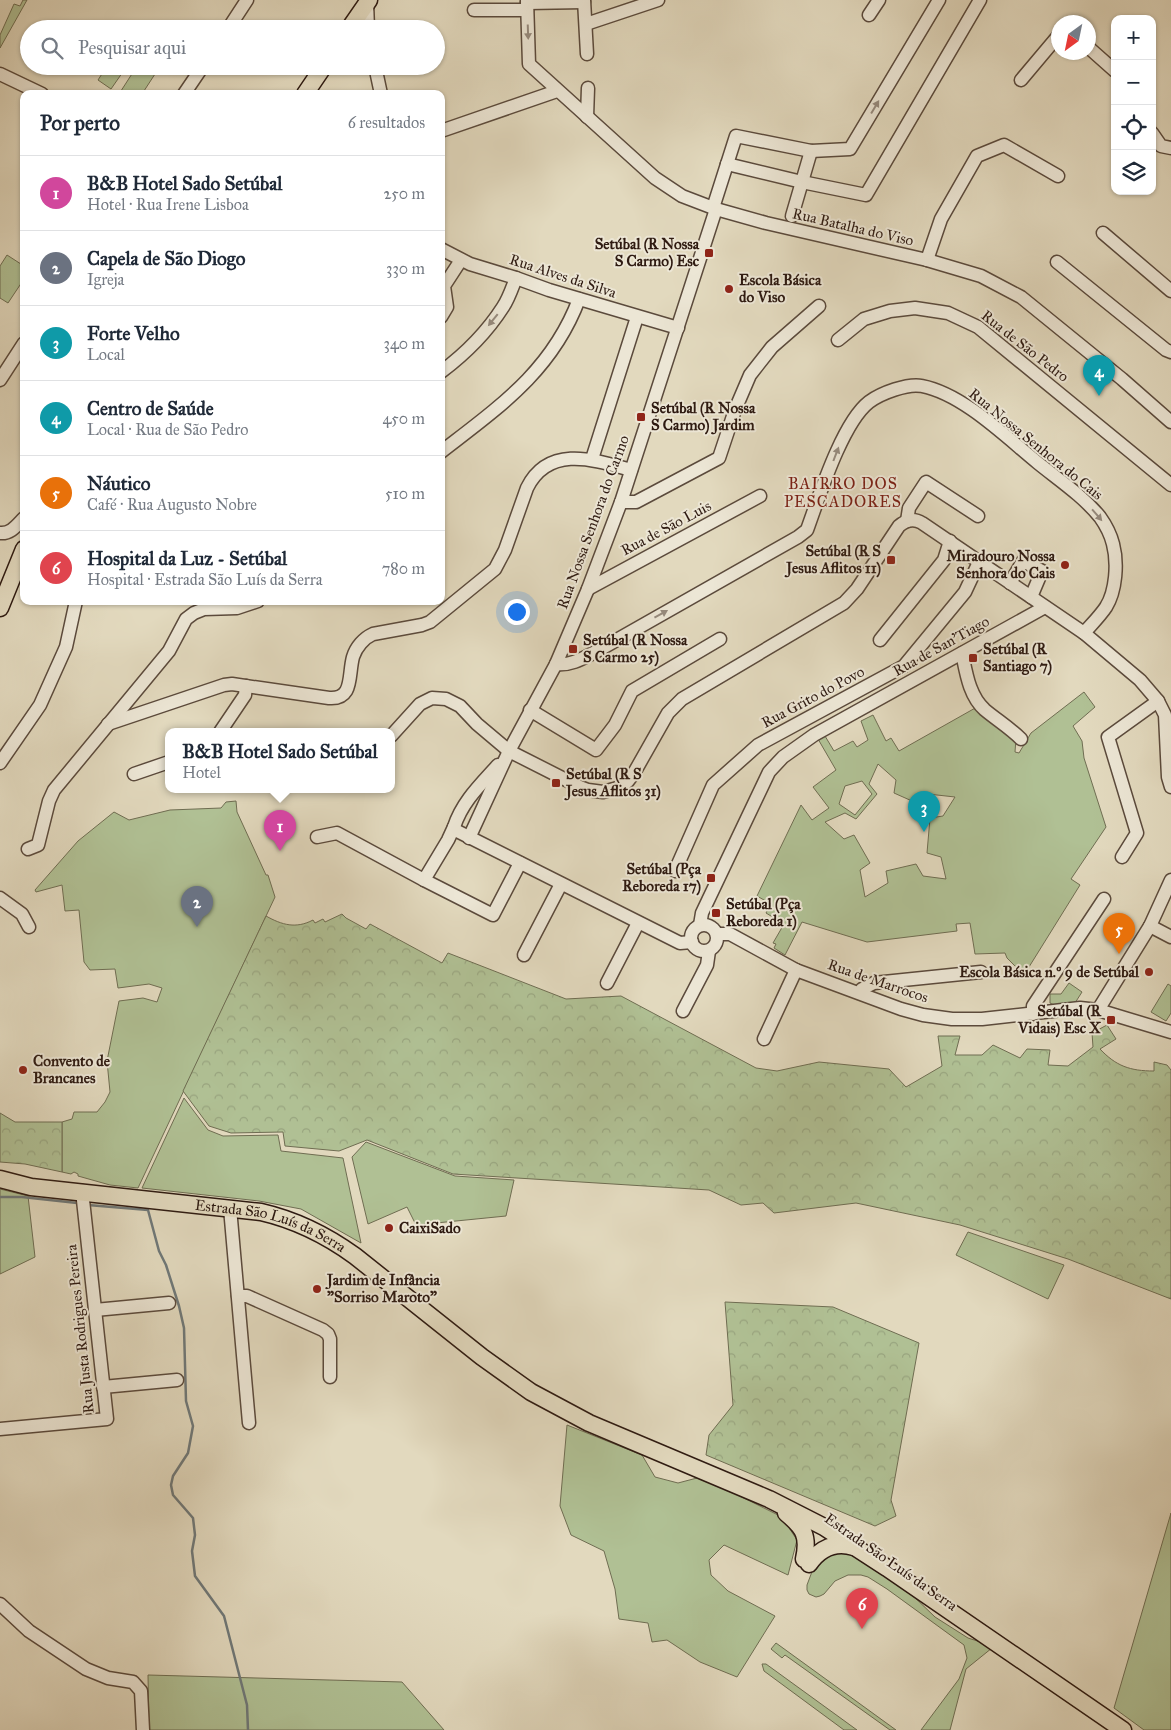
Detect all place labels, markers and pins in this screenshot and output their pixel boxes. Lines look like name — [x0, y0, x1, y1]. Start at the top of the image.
place label: Setúbal (R Nossa S Carmo) Esc — [595, 235, 700, 271]
marker: Setúbal (R Nossa S Carmo) Esc — [703, 247, 715, 259]
place label: Escola Básica do Viso — [739, 271, 822, 306]
marker: Escola Básica do Viso — [723, 283, 735, 295]
pin: 4 — [1083, 355, 1115, 396]
place label: Setúbal (R Nossa S Carmo) Jardim — [651, 399, 756, 435]
marker: Setúbal (R Nossa S Carmo) Jardim — [635, 411, 647, 423]
place label: Setúbal (R S Jesus Aflitos 11) — [784, 542, 881, 578]
place label: Miradouro Nossa Senhora do Cais — [946, 547, 1056, 582]
marker: Setúbal (R S Jesus Aflitos 11) — [885, 554, 897, 566]
marker: Miradouro Nossa Senhora do Cais — [1059, 559, 1071, 571]
place label: Setúbal (R Nossa S Carmo 25) — [583, 631, 688, 667]
place label: Setúbal (R Santiago 7) — [983, 640, 1052, 676]
marker: Setúbal (R Nossa S Carmo 25) — [567, 643, 579, 655]
marker: Setúbal (R Santiago 7) — [967, 652, 979, 664]
place label: Setúbal (R S Jesus Aflitos 31) — [564, 765, 661, 801]
marker: Setúbal (R S Jesus Aflitos 31) — [550, 777, 562, 789]
pin: 3 — [908, 791, 940, 832]
pin: 1 — [264, 810, 296, 851]
place label: Setúbal (Pça Reboreda 17) — [622, 860, 702, 896]
marker: Setúbal (Pça Reboreda 17) — [705, 872, 717, 884]
pin: 2 — [181, 886, 213, 927]
place label: Setúbal (Pça Reboreda 1) — [726, 895, 801, 931]
marker: Setúbal (Pça Reboreda 1) — [710, 907, 722, 919]
pin: 5 — [1103, 913, 1135, 954]
place label: Escola Básica n.º 9 de Setúbal — [959, 963, 1140, 982]
marker: Escola Básica n.º 9 de Setúbal — [1143, 966, 1155, 978]
place label: Setúbal (R Vidais) Esc X — [1017, 1002, 1102, 1038]
marker: Setúbal (R Vidais) Esc X — [1105, 1014, 1117, 1026]
place label: Convento de Brancanes — [33, 1052, 111, 1087]
marker: Convento de Brancanes — [17, 1064, 29, 1076]
place label: CaixiSado — [399, 1219, 461, 1237]
marker: CaixiSado — [383, 1222, 395, 1234]
place label: Jardim de Infância "Sorriso Maroto" — [325, 1271, 441, 1306]
marker: Jardim de Infância "Sorriso Maroto" — [311, 1283, 323, 1295]
pin: 6 — [846, 1588, 878, 1629]

